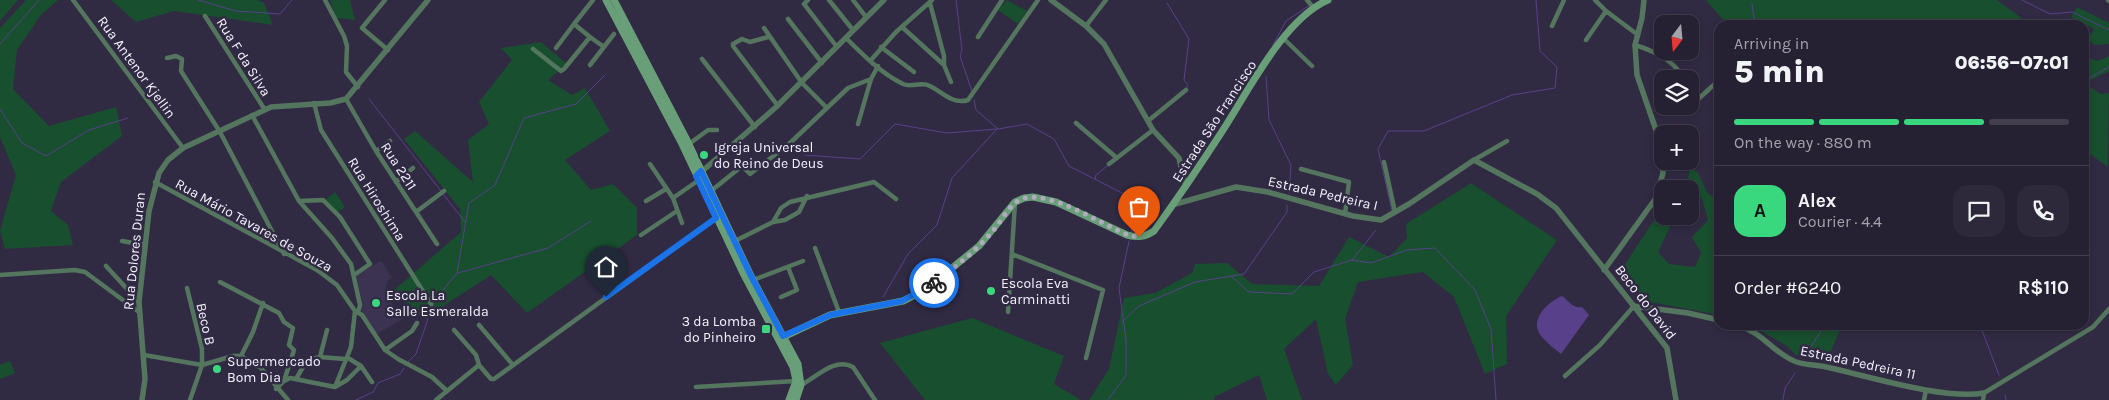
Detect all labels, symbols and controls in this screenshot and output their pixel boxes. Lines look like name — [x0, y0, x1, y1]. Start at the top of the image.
street label: Rua Antenor Kjellin — [94, 13, 179, 122]
street label: Rua F da Silva — [213, 15, 274, 100]
north arrow — [1654, 15, 1699, 60]
map controls — [1654, 15, 1699, 225]
text: Arriving in — [1734, 34, 1809, 53]
text: 06:56–07:01 — [1955, 52, 2069, 74]
text: 5 min — [1734, 53, 1825, 90]
street label: Estrada São Francisco — [1169, 57, 1260, 185]
button: layers — [1654, 70, 1699, 115]
button: + — [1654, 125, 1699, 170]
text: On the way · 880 m — [1734, 133, 1872, 152]
street label: Rua 2211 — [377, 139, 420, 193]
place label: Igreja Universal do Reino de Deus — [714, 139, 824, 172]
marker: Igreja Universal do Reino de Deus — [698, 149, 710, 161]
street label: Rua Hiroshima — [344, 154, 409, 244]
street label: Estrada Pedreira I — [1266, 173, 1379, 214]
street label: Rua Mário Tavares de Souza — [172, 175, 335, 276]
button: − — [1654, 180, 1699, 225]
button: chat — [1953, 185, 2005, 237]
button: phone — [2017, 185, 2069, 237]
pin — [1118, 186, 1160, 237]
text: Alex — [1798, 190, 1836, 212]
street label: Rua Dolores Duran — [120, 191, 149, 311]
icon: bag — [1125, 193, 1153, 221]
text: A — [1754, 200, 1766, 222]
text: Courier · 4.4 — [1798, 212, 1882, 231]
pin — [585, 246, 627, 297]
icon: home — [592, 253, 620, 281]
courier — [909, 258, 959, 308]
street label: Beco do David — [1611, 262, 1680, 343]
icon: bike — [920, 269, 948, 297]
place label: Escola Eva Carminatti — [1001, 275, 1070, 308]
text: Order #6240 — [1734, 277, 1841, 299]
text: R$110 — [2018, 277, 2069, 299]
marker: Escola Eva Carminatti — [985, 285, 997, 297]
place label: Escola La Salle Esmeralda — [386, 287, 489, 320]
marker: Escola La Salle Esmeralda — [370, 297, 382, 309]
street label: Beco B — [192, 301, 219, 347]
place label: 3 da Lomba do Pinheiro — [682, 313, 756, 346]
marker: 3 da Lomba do Pinheiro — [760, 323, 772, 335]
street label: Estrada Pedreira 11 — [1799, 342, 1917, 383]
place label: Supermercado Bom Dia — [227, 353, 321, 386]
marker: Supermercado Bom Dia — [211, 363, 223, 375]

